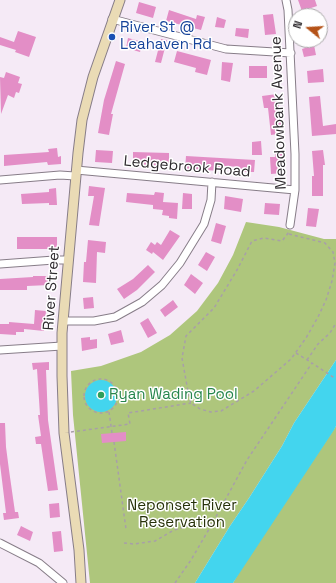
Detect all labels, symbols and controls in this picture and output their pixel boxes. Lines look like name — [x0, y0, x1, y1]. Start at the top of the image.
north arrow — [288, 8, 328, 48]
place label: River St @ Leahaven Rd — [120, 19, 212, 54]
text: N — [290, 19, 305, 30]
marker: River St @ Leahaven Rd — [107, 32, 117, 42]
street label: Meadowbank Avenue — [267, 36, 291, 190]
street label: Ledgebrook Road — [123, 152, 251, 182]
street label: River Street — [40, 245, 64, 331]
place label: Ryan Wading Pool — [109, 386, 238, 404]
marker: Ryan Wading Pool — [96, 390, 106, 400]
park label: Neponset River Reservation — [127, 497, 237, 532]

